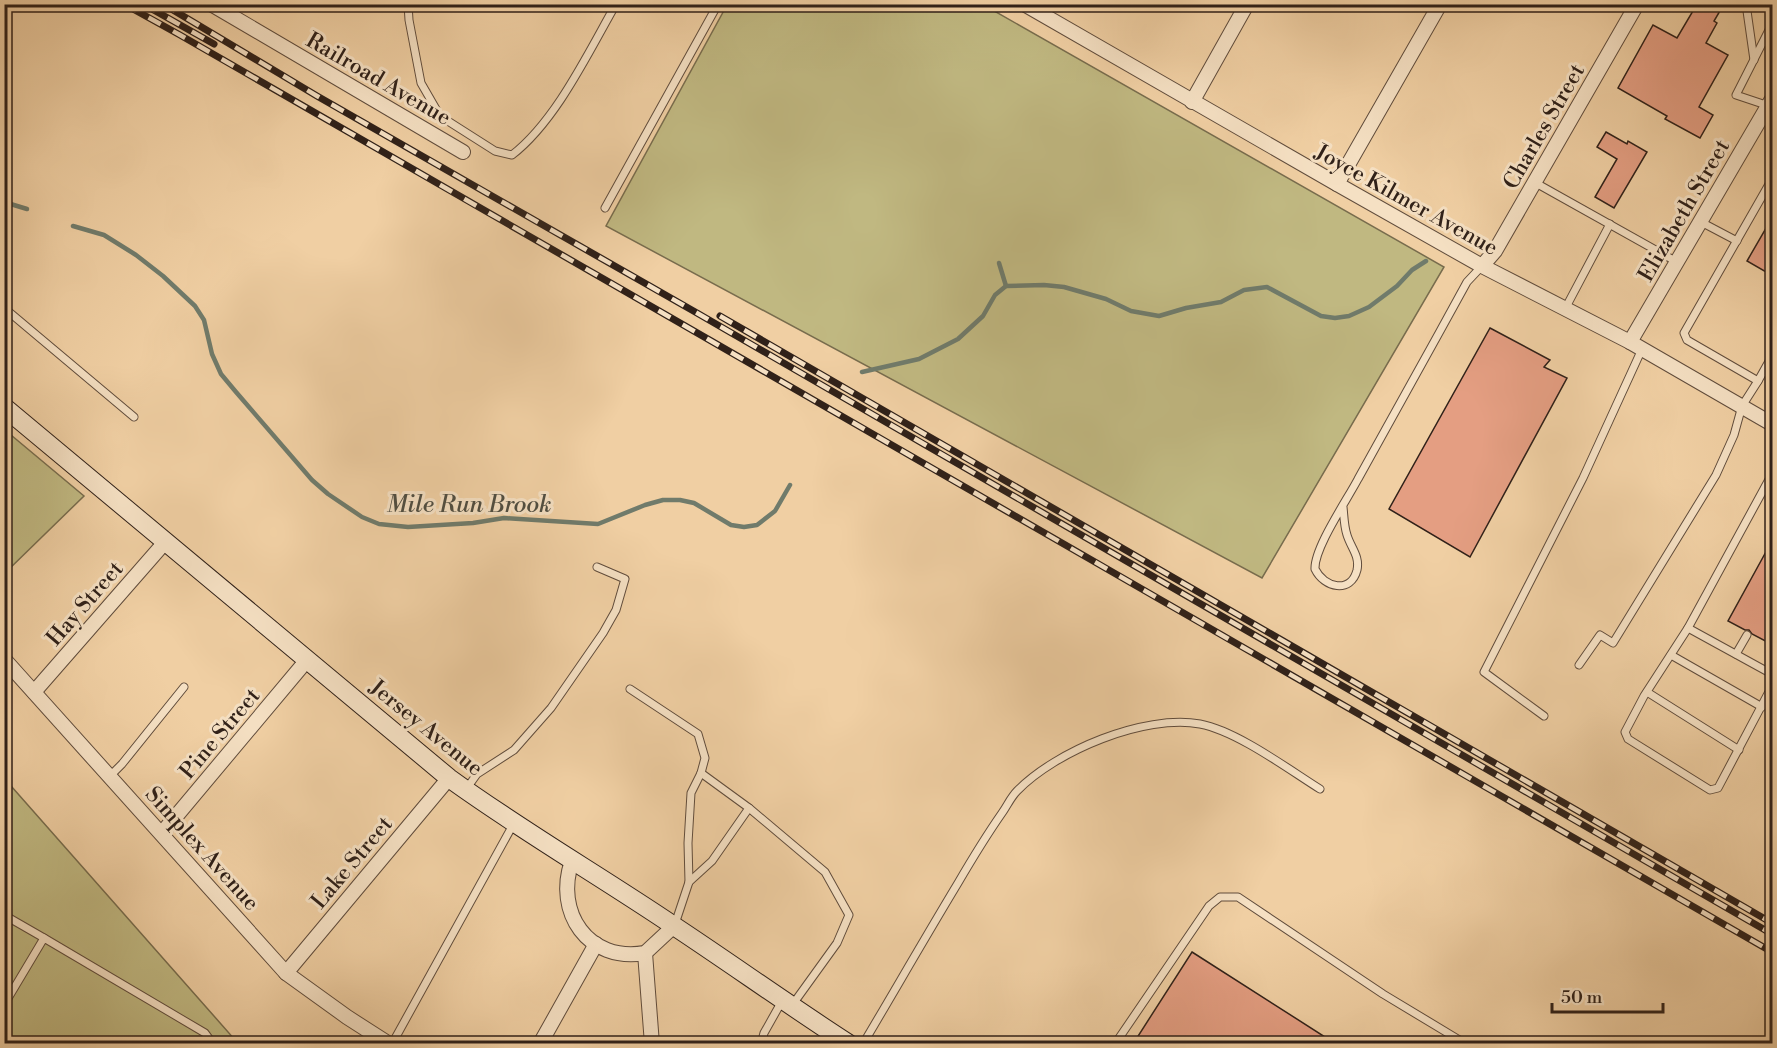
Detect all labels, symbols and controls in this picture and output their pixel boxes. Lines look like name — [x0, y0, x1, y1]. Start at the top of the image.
street label: Railroad Avenue — [301, 27, 456, 132]
street label: Charles Street — [1498, 59, 1591, 194]
street label: Elizabeth Street — [1633, 135, 1736, 287]
street label: Joyce Kilmer Avenue — [1309, 138, 1502, 262]
water label: Mile Run Brook — [386, 490, 552, 520]
street label: Hay Street — [41, 556, 129, 652]
street label: Jersey Avenue — [363, 673, 488, 782]
street label: Pine Street — [174, 683, 266, 785]
street label: Simplex Avenue — [139, 781, 265, 917]
street label: Lake Street — [306, 811, 399, 915]
scale bar — [1552, 976, 1663, 1014]
text: 50 m — [1561, 986, 1603, 1009]

